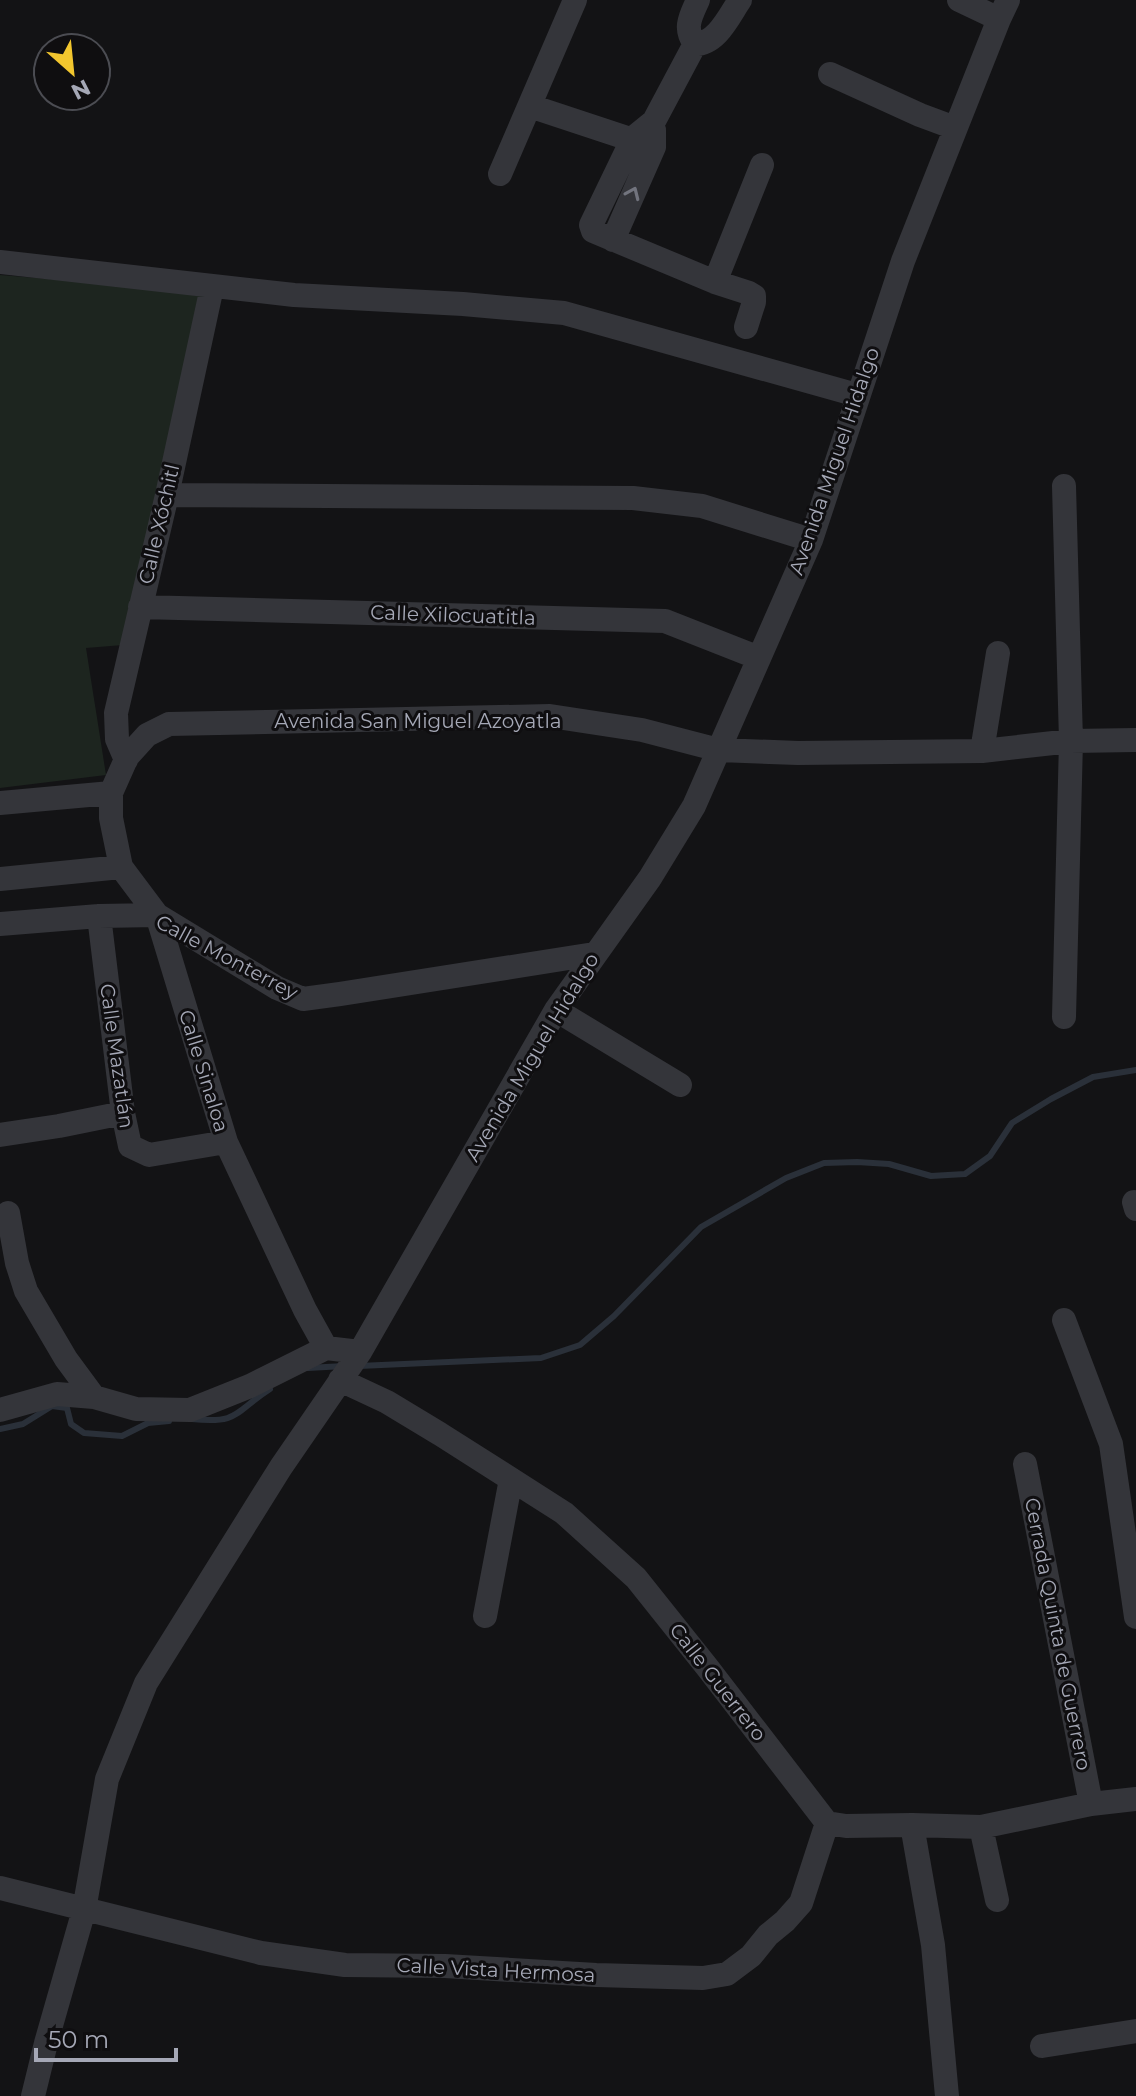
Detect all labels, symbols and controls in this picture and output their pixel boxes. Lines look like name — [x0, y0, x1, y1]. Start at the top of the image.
north arrow — [32, 32, 112, 112]
text: N — [67, 73, 95, 105]
one-way arrow — [624, 187, 640, 201]
street label: Avenida Miguel Hidalgo — [784, 344, 884, 578]
street label: Calle Xóchitl — [134, 462, 184, 586]
street label: Calle Xilocuatitla — [370, 600, 536, 630]
street label: Avenida San Miguel Azoyatla — [274, 709, 562, 733]
street label: Calle Monterrey — [152, 909, 302, 1005]
street label: Avenida Miguel Hidalgo — [460, 948, 604, 1166]
street label: Calle Mazatlán — [95, 982, 139, 1130]
street label: Calle Sinaloa — [174, 1007, 234, 1135]
street label: Cerrada Quinta de Guerrero — [1020, 1496, 1096, 1772]
street label: Calle Guerrero — [665, 1618, 771, 1746]
street label: Calle Vista Hermosa — [396, 1953, 596, 1987]
scale bar — [36, 2012, 176, 2062]
text: 50 m — [48, 2025, 109, 2054]

